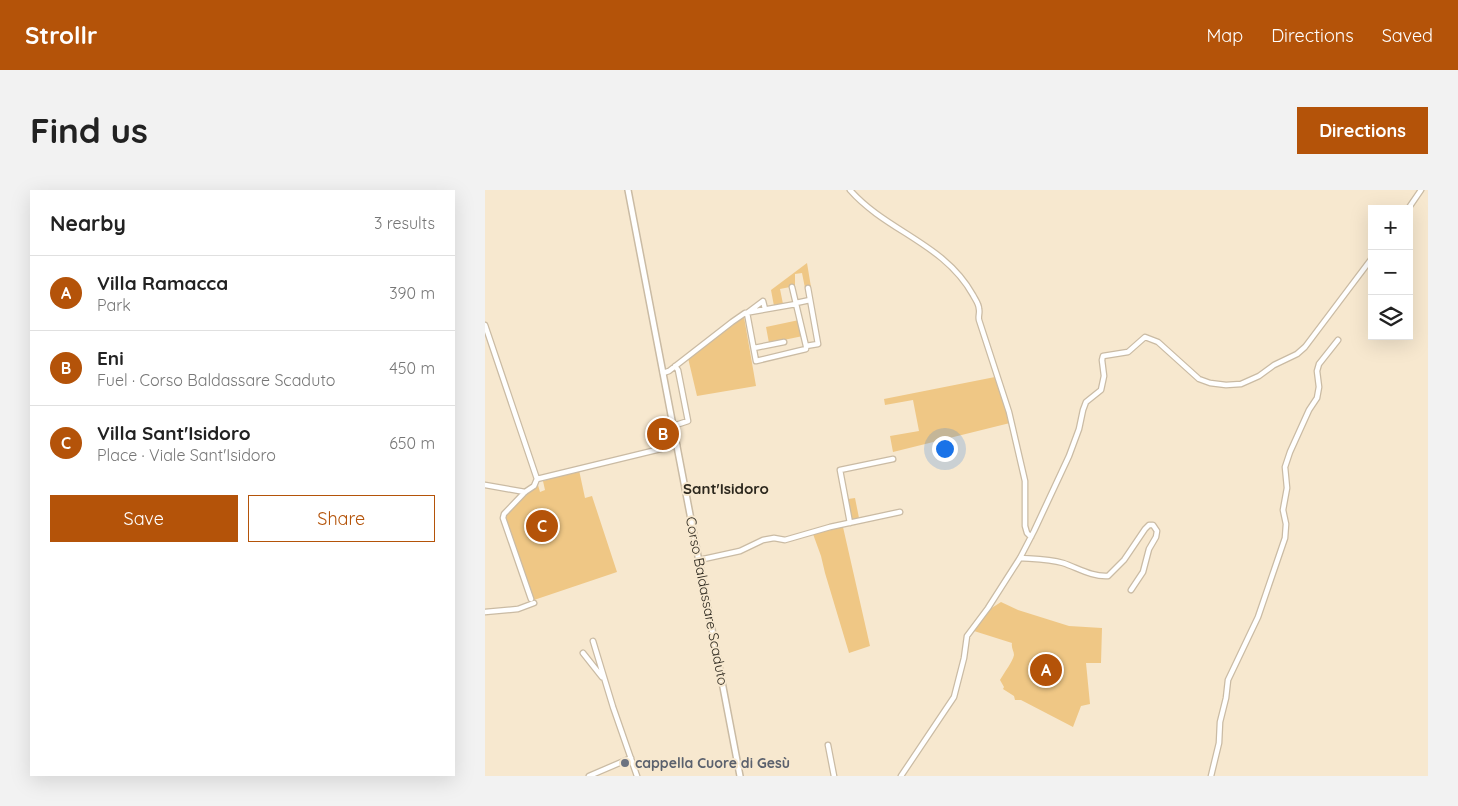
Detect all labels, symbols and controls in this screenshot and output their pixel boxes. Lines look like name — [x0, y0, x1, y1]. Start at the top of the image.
text: Strollr — [25, 20, 97, 50]
text: Map — [1206, 24, 1243, 47]
text: Directions — [1271, 24, 1354, 47]
text: Saved — [1382, 24, 1433, 47]
button: Directions — [1297, 107, 1428, 154]
text: Find us — [30, 108, 148, 152]
map controls — [1368, 205, 1413, 340]
button: + — [1368, 205, 1413, 250]
text: Nearby — [50, 210, 126, 236]
text: 3 results — [374, 213, 435, 233]
button: − — [1368, 250, 1413, 295]
text: Villa Ramacca — [97, 271, 228, 295]
text: A — [61, 283, 71, 303]
text: 390 m — [389, 283, 435, 303]
text: Park — [97, 295, 131, 315]
button: layers — [1368, 295, 1413, 340]
text: Eni — [97, 346, 124, 370]
text: B — [61, 358, 71, 378]
text: 450 m — [389, 358, 435, 378]
text: Fuel · Corso Baldassare Scaduto — [97, 370, 335, 390]
pin: B — [647, 415, 679, 453]
text: Villa Sant'Isidoro — [97, 421, 251, 445]
text: C — [61, 433, 71, 453]
text: 650 m — [389, 433, 435, 453]
your location — [932, 436, 958, 462]
text: Place · Viale Sant'Isidoro — [97, 445, 276, 465]
district label: Sant'Isidoro — [683, 479, 769, 498]
button: Save — [50, 495, 238, 542]
button: Share — [248, 495, 435, 542]
pin: C — [526, 507, 558, 545]
street label: Corso Baldassare Scaduto — [682, 515, 732, 687]
pin: A — [1030, 651, 1062, 689]
place label: cappella Cuore di Gesù — [635, 754, 790, 772]
marker: cappella Cuore di Gesù — [619, 757, 631, 769]

